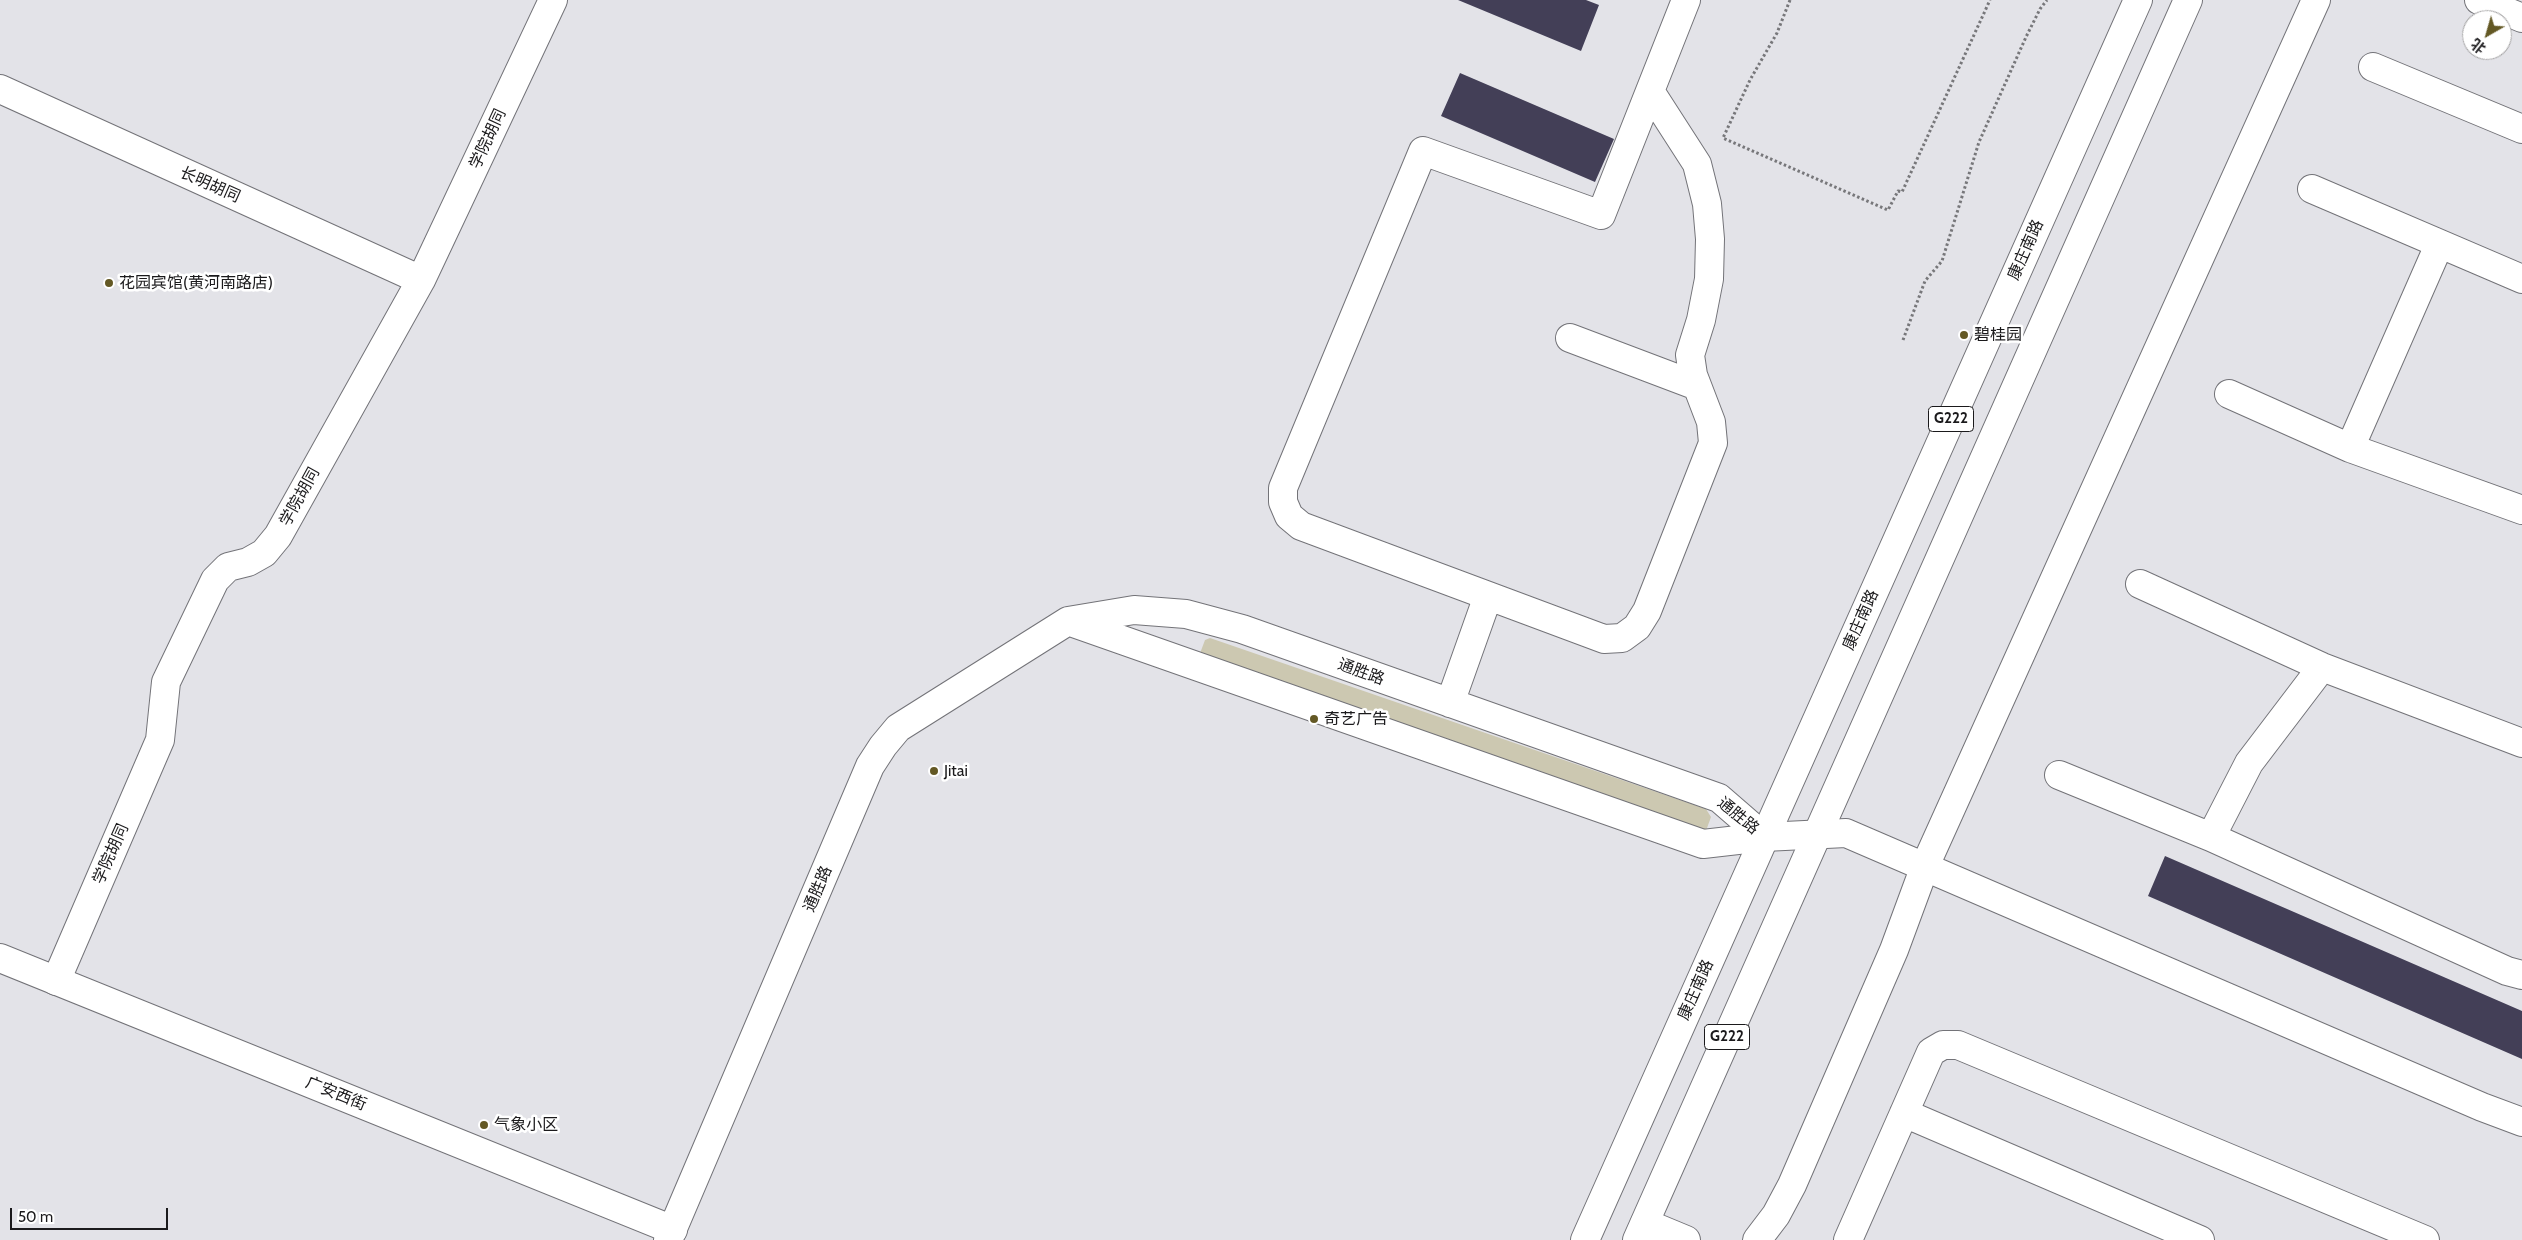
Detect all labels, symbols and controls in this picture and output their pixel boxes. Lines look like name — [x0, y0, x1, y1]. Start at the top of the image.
north arrow — [2462, 10, 2512, 60]
text: 北 — [2467, 35, 2489, 57]
street label: 学院胡同 — [466, 106, 510, 172]
street label: 长明胡同 — [177, 163, 243, 207]
street label: 康庄南路 — [2004, 217, 2048, 283]
place label: 花园宾馆(黄河南路店) — [119, 273, 273, 293]
marker: 花园宾馆(黄河南路店) — [103, 277, 115, 289]
place label: 碧桂园 — [1974, 325, 2022, 345]
marker: 碧桂园 — [1958, 329, 1970, 341]
road number: G222 — [1928, 406, 1974, 432]
street label: 学院胡同 — [276, 464, 324, 530]
street label: 康庄南路 — [1839, 587, 1883, 653]
street label: 通胜路 — [1335, 655, 1387, 689]
place label: 奇艺广告 — [1324, 709, 1388, 729]
marker: 奇艺广告 — [1308, 713, 1320, 725]
place label: Jitai — [944, 761, 968, 781]
marker: Jitai — [928, 765, 940, 777]
street label: 通胜路 — [1713, 793, 1763, 839]
street label: 学院胡同 — [89, 821, 133, 887]
street label: 通胜路 — [800, 863, 836, 915]
street label: 康庄南路 — [1674, 957, 1718, 1023]
road number: G222 — [1704, 1024, 1750, 1050]
street label: 广安西街 — [303, 1073, 369, 1115]
place label: 气象小区 — [494, 1115, 558, 1135]
marker: 气象小区 — [478, 1119, 490, 1131]
scale bar — [12, 1198, 170, 1230]
text: 50 m — [18, 1208, 53, 1226]

